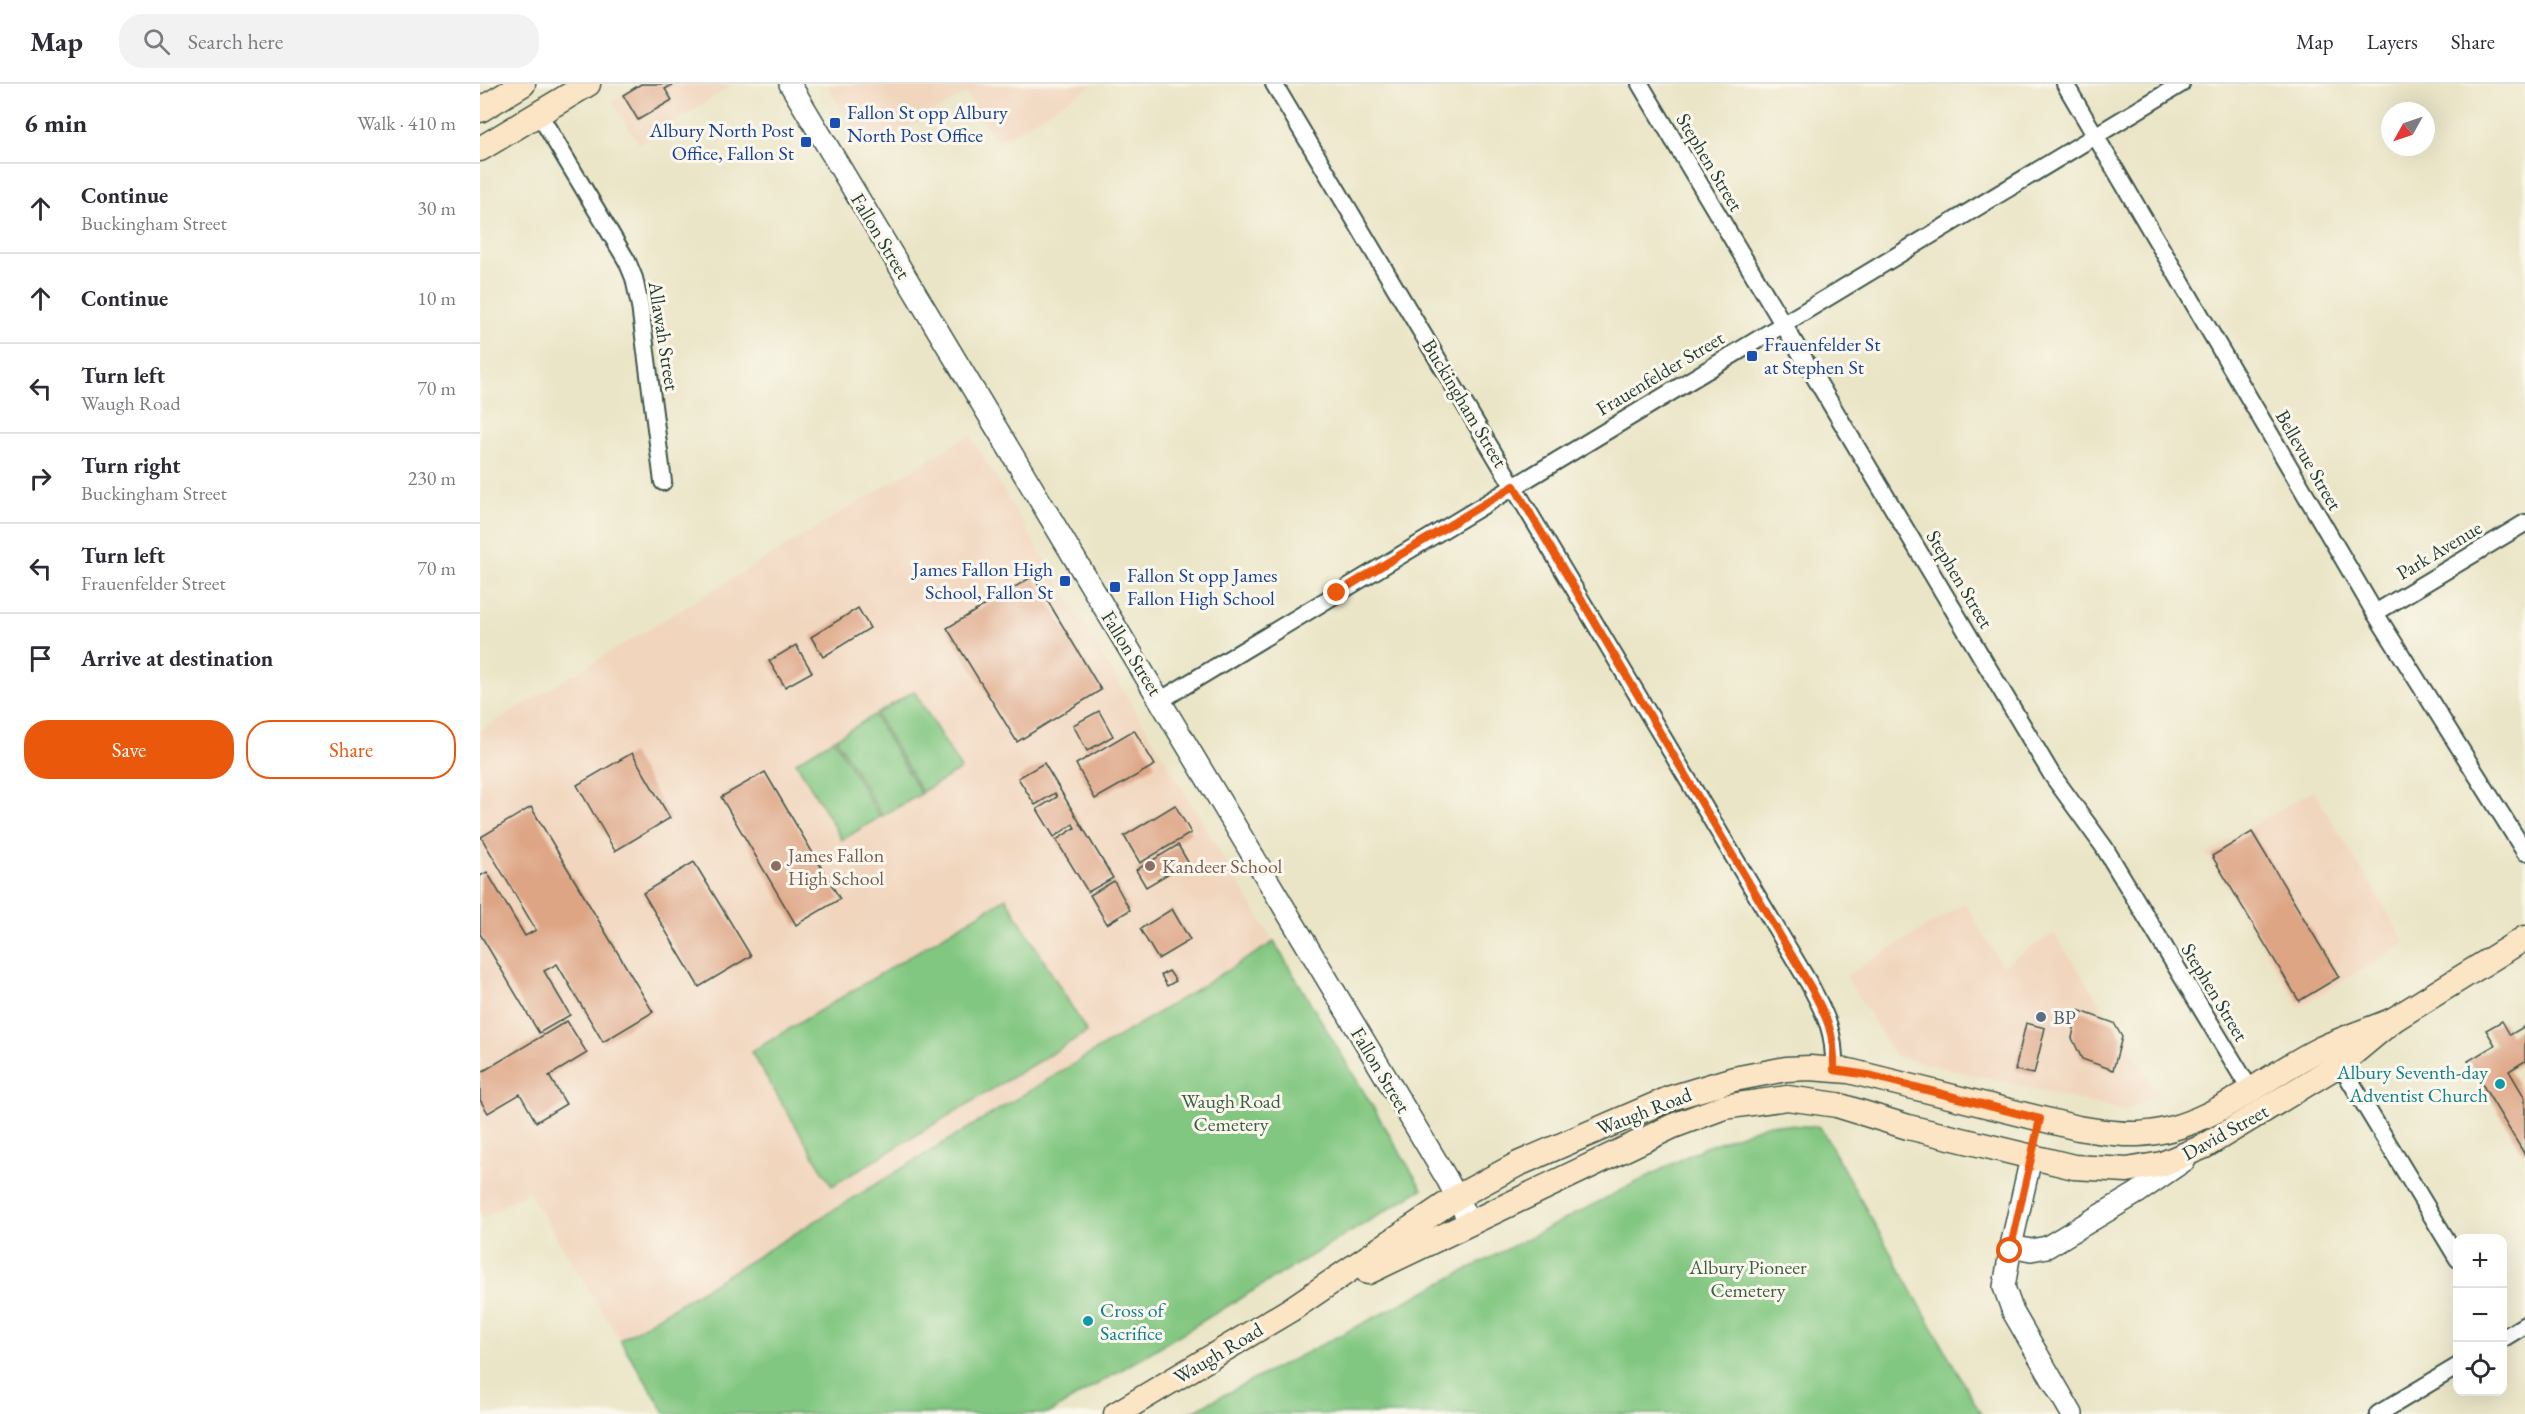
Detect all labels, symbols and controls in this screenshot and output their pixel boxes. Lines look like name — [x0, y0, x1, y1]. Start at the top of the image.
search box — [119, 14, 539, 68]
text: Map — [30, 23, 83, 59]
icon: search — [140, 25, 173, 58]
text: Search here — [188, 27, 283, 56]
text: Map — [2296, 28, 2334, 55]
text: Layers — [2367, 28, 2418, 55]
text: Share — [2451, 28, 2495, 55]
place label: Fallon St opp Albury North Post Office — [847, 99, 1008, 148]
north arrow — [2381, 102, 2435, 156]
text: 6 min — [24, 106, 87, 140]
street label: Stephen Street — [1671, 108, 1750, 216]
text: Walk · 410 m — [357, 110, 456, 136]
marker: Fallon St opp Albury North Post Office — [828, 116, 842, 130]
place label: Albury North Post Office, Fallon St — [648, 117, 795, 166]
marker: Albury North Post Office, Fallon St — [799, 135, 813, 149]
text: Continue — [81, 181, 168, 210]
street label: Fallon Street — [845, 188, 917, 284]
icon: ahead — [24, 192, 57, 225]
text: 30 m — [417, 195, 456, 221]
text: Buckingham Street — [81, 210, 227, 236]
street label: Allawah Street — [642, 278, 686, 393]
icon: ahead — [24, 282, 57, 315]
text: Continue — [81, 284, 168, 313]
text: 10 m — [417, 285, 456, 311]
street label: Frauenfelder Street — [1591, 324, 1729, 421]
place label: Frauenfelder St at Stephen St — [1764, 331, 1881, 380]
street label: Buckingham Street — [1416, 334, 1514, 473]
marker: Frauenfelder St at Stephen St — [1745, 349, 1759, 363]
text: Turn left — [81, 361, 165, 390]
icon: left — [24, 372, 57, 405]
text: 70 m — [417, 375, 456, 401]
text: Waugh Road — [81, 390, 181, 416]
street label: Bellevue Street — [2270, 405, 2349, 516]
text: Turn right — [81, 451, 180, 480]
icon: right — [24, 462, 57, 495]
text: 230 m — [408, 465, 456, 491]
text: Buckingham Street — [81, 480, 227, 506]
street label: Park Avenue — [2391, 514, 2487, 586]
street label: Stephen Street — [1921, 525, 2000, 633]
text: Turn left — [81, 541, 165, 570]
icon: left — [24, 552, 57, 585]
text: 70 m — [417, 555, 456, 581]
place label: James Fallon High School, Fallon St — [911, 556, 1054, 605]
place label: Fallon St opp James Fallon High School — [1127, 562, 1278, 611]
text: Frauenfelder Street — [81, 570, 226, 596]
marker: James Fallon High School, Fallon St — [1058, 574, 1072, 588]
route end — [1323, 579, 1349, 605]
marker: Fallon St opp James Fallon High School — [1108, 580, 1122, 594]
street label: Fallon Street — [1096, 606, 1169, 701]
icon: arrive — [24, 642, 57, 675]
text: Arrive at destination — [81, 644, 273, 673]
button: Save — [24, 720, 234, 779]
button: Share — [246, 720, 456, 779]
place label: James Fallon High School — [786, 842, 885, 891]
place label: Kandeer School — [1162, 853, 1283, 879]
marker: James Fallon High School — [769, 859, 783, 873]
marker: Kandeer School — [1143, 859, 1157, 873]
street label: Stephen Street — [2176, 938, 2255, 1046]
place label: BP — [2053, 1004, 2076, 1030]
marker: BP — [2034, 1010, 2048, 1024]
street label: Fallon Street — [1345, 1022, 1417, 1118]
place label: Albury Seventh-day Adventist Church — [2336, 1059, 2488, 1108]
marker: Albury Seventh-day Adventist Church — [2493, 1077, 2507, 1091]
street label: Waugh Road — [1593, 1081, 1696, 1141]
park label: Waugh Road Cemetery — [1181, 1088, 1282, 1137]
street label: David Street — [2177, 1097, 2273, 1166]
map controls — [2453, 1234, 2507, 1396]
button: + — [2453, 1234, 2507, 1288]
route start — [1996, 1237, 2022, 1263]
park label: Albury Pioneer Cemetery — [1688, 1254, 1807, 1303]
button: − — [2453, 1288, 2507, 1342]
place label: Cross of Sacrifice — [1100, 1297, 1167, 1346]
marker: Cross of Sacrifice — [1081, 1314, 1095, 1328]
street label: Waugh Road — [1169, 1316, 1268, 1390]
button: locate — [2453, 1342, 2507, 1396]

